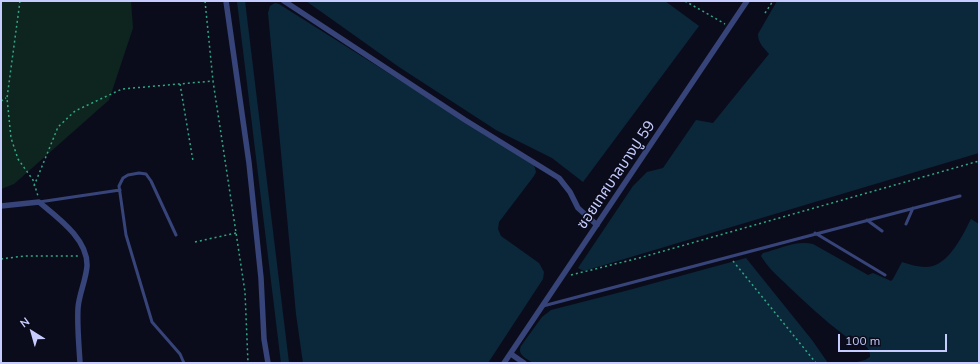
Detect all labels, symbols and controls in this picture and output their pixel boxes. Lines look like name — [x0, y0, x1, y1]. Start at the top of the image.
street label: ซอยเทศบาลบางปู 59 — [573, 117, 659, 233]
north arrow — [12, 312, 52, 352]
text: N — [17, 314, 32, 331]
scale bar — [840, 326, 949, 352]
text: 100 m — [845, 333, 880, 348]

